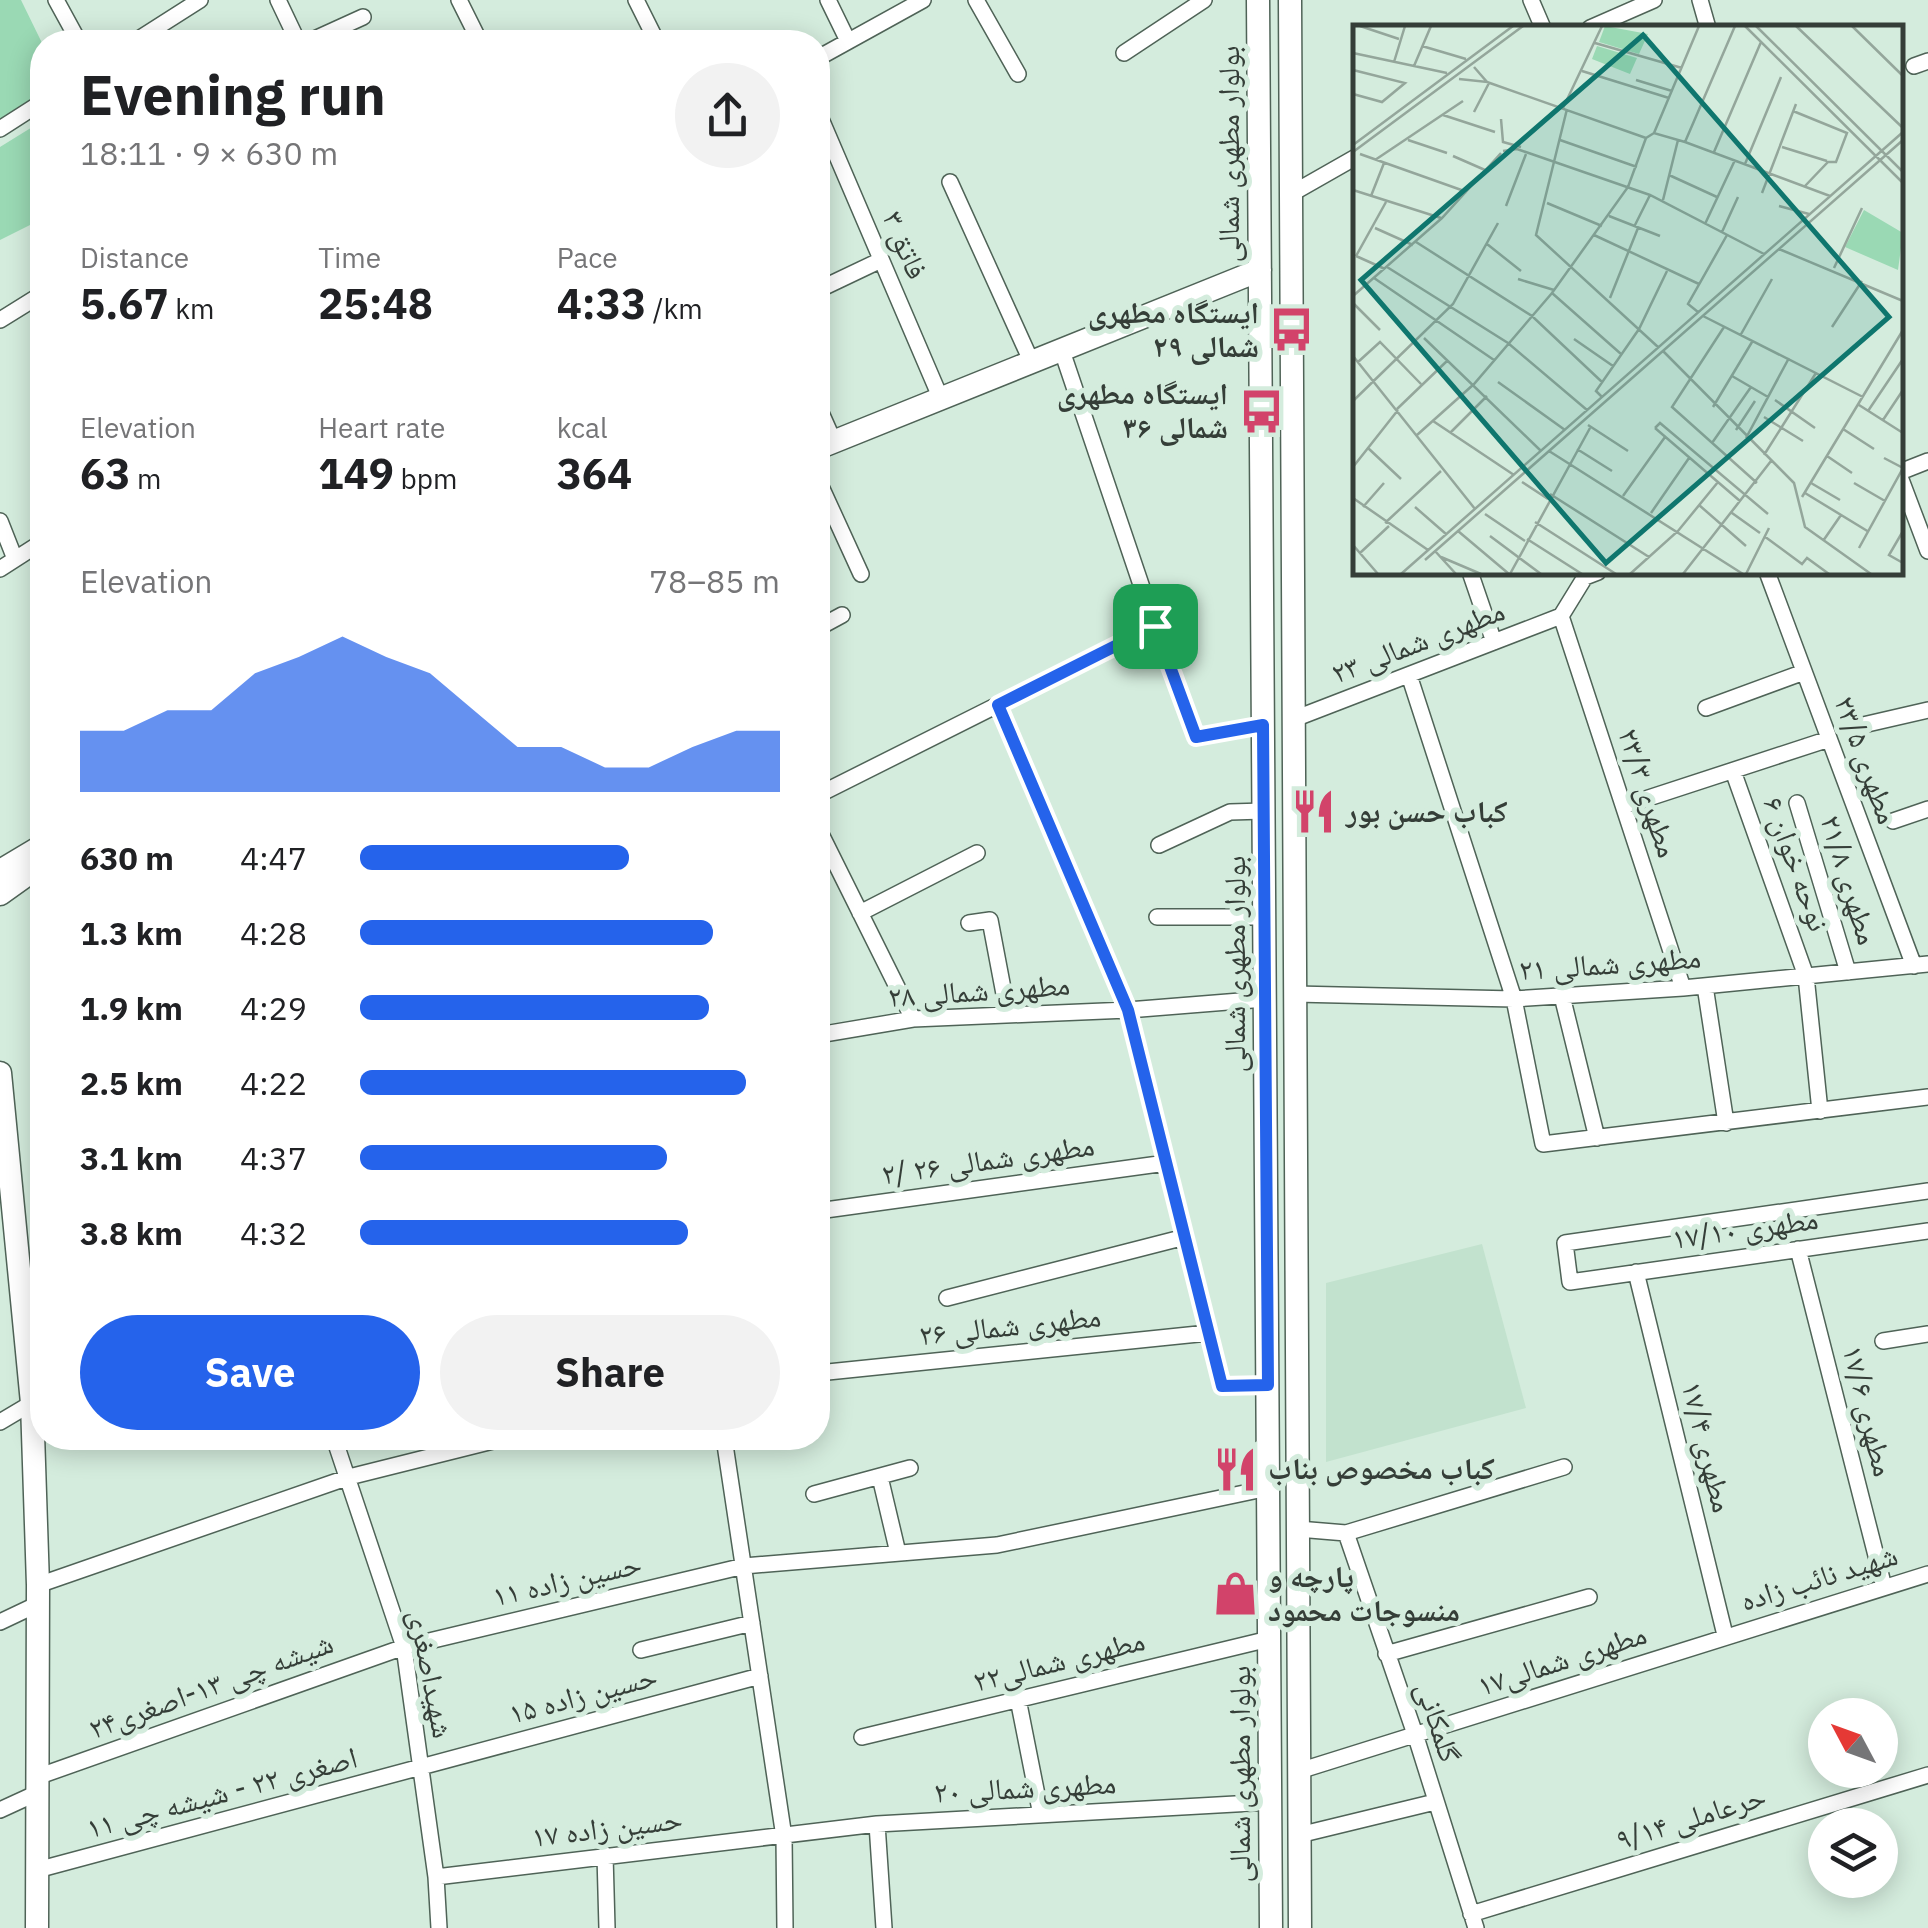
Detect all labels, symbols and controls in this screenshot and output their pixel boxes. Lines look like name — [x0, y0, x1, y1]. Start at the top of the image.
inset map — [1353, 25, 1903, 575]
street label: بولوار مطهری شمالی — [1208, 46, 1247, 262]
text: Evening run — [80, 59, 386, 130]
button: share — [675, 63, 780, 168]
text: 18:11 · 9 × 630 m — [80, 132, 338, 174]
street label: فاتق ۳ — [875, 204, 938, 284]
text: Distance — [80, 239, 189, 276]
text: Time — [318, 239, 381, 276]
text: Pace — [557, 239, 618, 276]
text: 5.67 — [80, 276, 169, 331]
text: 25:48 — [318, 276, 433, 331]
text: 4:33 — [557, 276, 646, 331]
text: km — [169, 290, 214, 327]
text: /km — [646, 290, 703, 327]
place label: ایستگاه مطهری شمالی ۲۹ — [1088, 292, 1259, 365]
bus stop icon: ایستگاه مطهری شمالی ۲۹ — [1268, 306, 1316, 354]
place label: ایستگاه مطهری شمالی ۳۶ — [1057, 373, 1228, 446]
bus stop icon: ایستگاه مطهری شمالی ۳۶ — [1237, 387, 1285, 435]
text: Elevation — [80, 409, 196, 446]
text: Heart rate — [318, 409, 445, 446]
text: kcal — [557, 409, 608, 446]
text: 63 — [80, 446, 130, 501]
text: 149 — [318, 446, 394, 501]
text: 364 — [557, 446, 632, 501]
text: m — [130, 460, 161, 497]
text: bpm — [394, 460, 457, 497]
text: Elevation — [80, 560, 213, 602]
text: 78–85 m — [649, 560, 780, 602]
pin — [1113, 584, 1198, 669]
street label: مطهری شمالی ۲۳ — [1325, 590, 1510, 691]
icon: arrive — [1128, 599, 1183, 654]
street label: مطهری ۲۳/۵ — [1826, 690, 1909, 829]
street label: مطهری ۲۳/۳ — [1610, 723, 1689, 862]
restaurant icon: كباب حسن بور — [1289, 788, 1337, 836]
place label: كباب حسن بور — [1344, 791, 1508, 830]
street label: نوحه خوان ۶ — [1755, 791, 1840, 936]
street label: مطهری ۲۱/۸ — [1812, 810, 1889, 949]
text: 630 m — [80, 837, 174, 879]
text: 4:47 — [240, 837, 307, 879]
street label: بولوار مطهری شمالی — [1214, 856, 1253, 1072]
text: 1.3 km — [80, 912, 183, 954]
text: 4:28 — [240, 912, 307, 954]
street label: مطهری شمالی ۲۱ — [1518, 937, 1702, 988]
street label: مطهری شمالی ۲۸ — [887, 964, 1071, 1015]
text: 1.9 km — [80, 987, 183, 1029]
text: 4:29 — [240, 987, 307, 1029]
text: 2.5 km — [80, 1062, 183, 1104]
text: 4:22 — [240, 1062, 307, 1104]
street label: مطهری شمالی ۲۶ /۲ — [879, 1124, 1097, 1193]
text: 3.1 km — [80, 1137, 183, 1179]
text: 4:37 — [240, 1137, 307, 1179]
street label: مطهری ۱۷/۱۰ — [1669, 1198, 1820, 1257]
text: 3.8 km — [80, 1212, 183, 1254]
text: 4:32 — [240, 1212, 307, 1254]
street label: مطهری شمالی ۲۶ — [917, 1296, 1103, 1353]
button: Save — [80, 1315, 420, 1430]
button: Share — [440, 1315, 780, 1430]
street label: مطهری ۱۷/۶ — [1834, 1341, 1905, 1480]
street label: مطهری ۱۷/۴ — [1673, 1377, 1744, 1516]
restaurant icon: كباب مخصوص بناب — [1211, 1445, 1259, 1493]
place label: كباب مخصوص بناب — [1268, 1448, 1495, 1487]
street label: شهید نائب زاده — [1735, 1534, 1902, 1619]
street label: حسین زاده ۱۱ — [488, 1542, 645, 1615]
place label: پارچه و منسوجات محمود — [1268, 1556, 1460, 1629]
shop icon: پارچه و منسوجات محمود — [1211, 1570, 1259, 1618]
street label: شهیداصغری — [401, 1606, 464, 1741]
street label: مطهری شمالی۱۷ — [1472, 1613, 1651, 1704]
street label: مطهری شمالی۲۲ — [969, 1619, 1148, 1700]
street label: شیشه چی ۱۳-اصغری۲۴ — [83, 1622, 338, 1747]
street label: حسین زاده ۱۵ — [504, 1655, 661, 1732]
street label: بولوار مطهری شمالی — [1219, 1666, 1258, 1882]
street label: گلمکانی — [1408, 1676, 1471, 1767]
north arrow — [1808, 1698, 1898, 1788]
map controls — [1808, 1698, 1898, 1898]
street label: اصغری ۲۲ - شیشه چی ۱۱ — [82, 1737, 361, 1846]
street label: مطهری شمالی ۲۰ — [933, 1762, 1117, 1811]
street label: حرعاملی ۹/۱۴ — [1611, 1775, 1770, 1858]
street label: حسین زاده ۱۷ — [529, 1798, 685, 1855]
button: layers — [1808, 1808, 1898, 1898]

